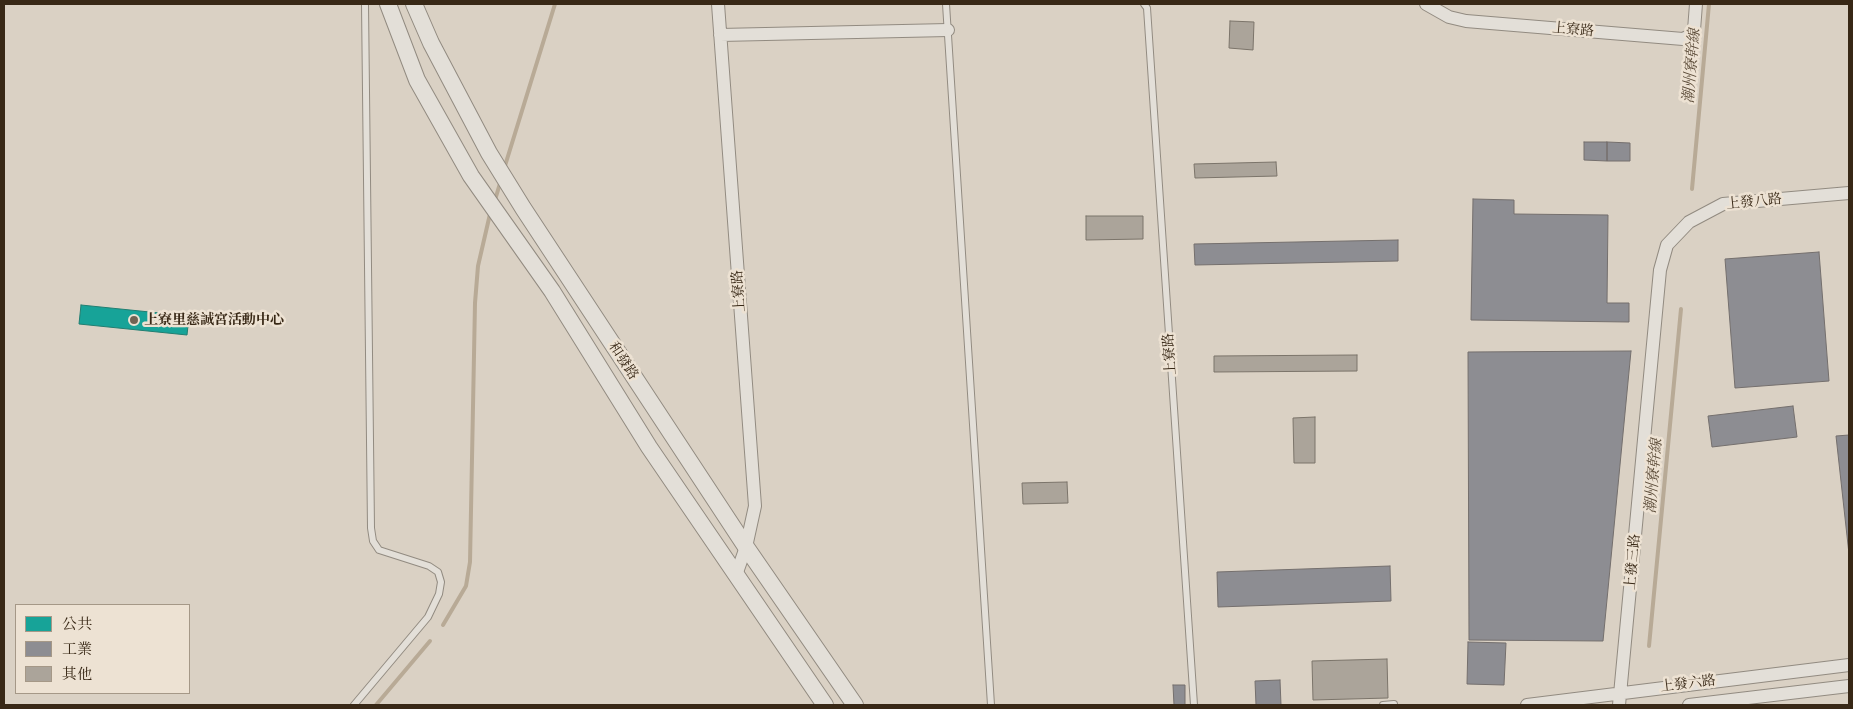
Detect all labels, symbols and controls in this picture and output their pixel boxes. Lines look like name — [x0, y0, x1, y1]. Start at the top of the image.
street label: 上寮路 — [1551, 20, 1595, 40]
water label: 潮州寮幹線 — [1680, 28, 1704, 104]
street label: 上發八路 — [1725, 191, 1783, 213]
street label: 上寮路 — [729, 269, 749, 313]
place label: 上寮里慈誠宮活動中心 — [144, 312, 284, 328]
marker: 上寮里慈誠宮活動中心 — [128, 314, 140, 326]
street label: 上寮路 — [1160, 332, 1180, 376]
street label: 和發路 — [605, 339, 641, 383]
water label: 潮州寮幹線 — [1642, 438, 1666, 514]
street label: 上發三路 — [1622, 533, 1644, 591]
legend — [15, 604, 190, 694]
text: 公共 — [62, 618, 92, 633]
text: 工業 — [62, 643, 92, 658]
text: 其他 — [62, 668, 92, 683]
street label: 上發六路 — [1659, 672, 1717, 696]

